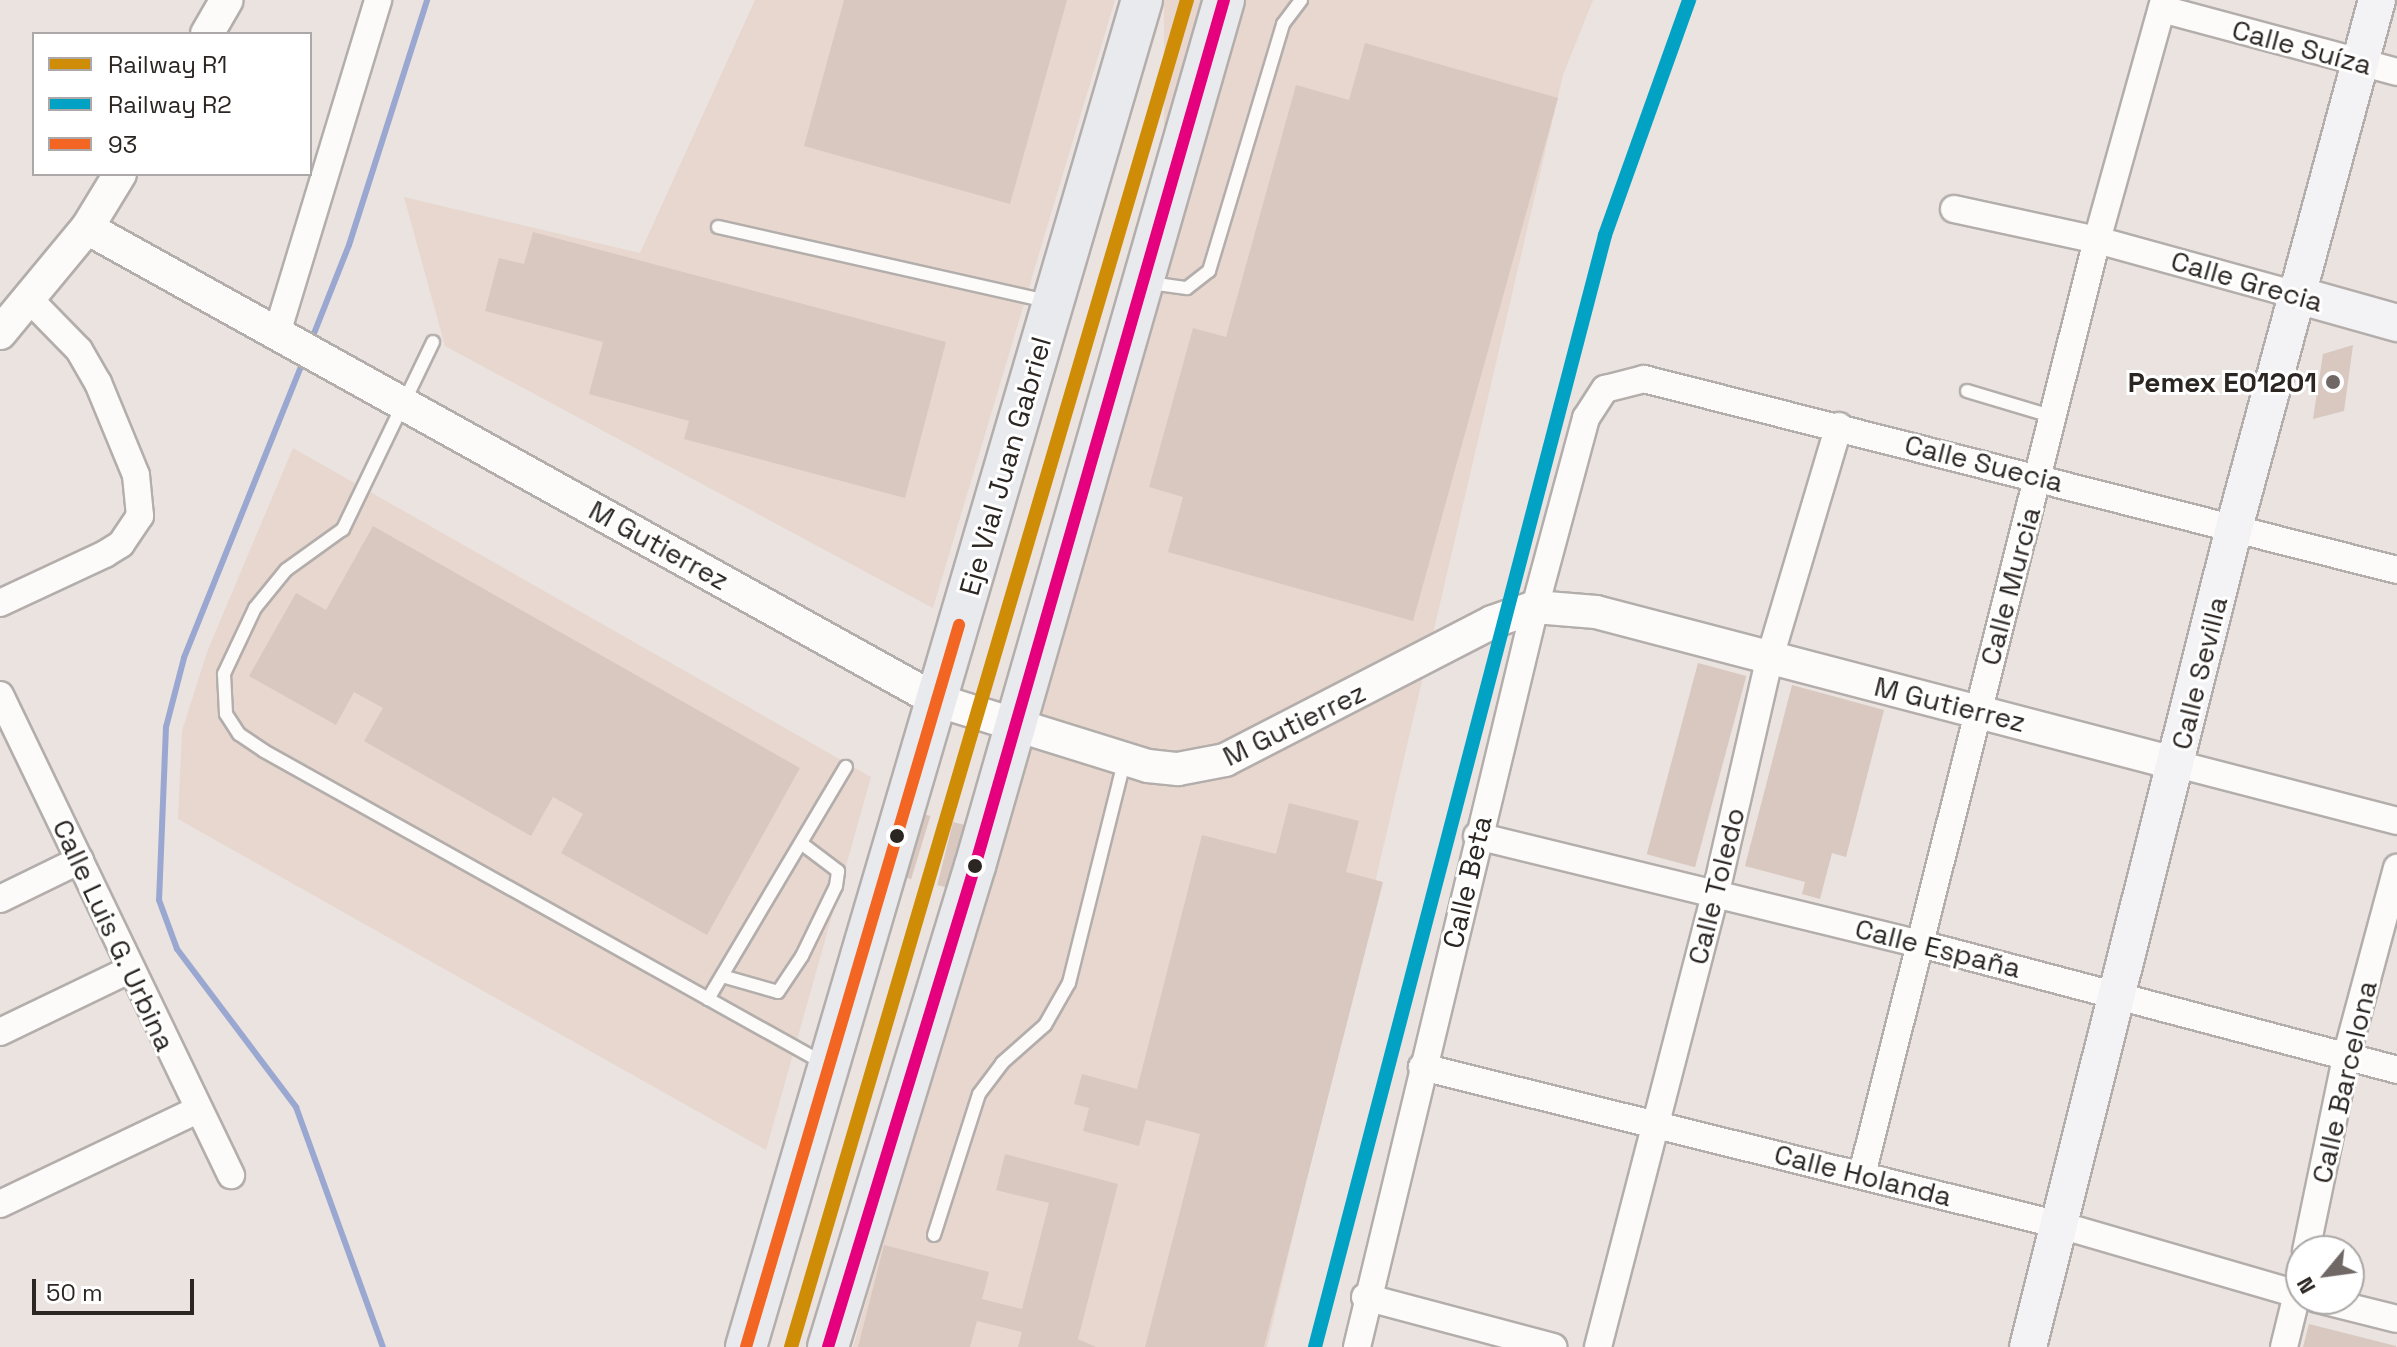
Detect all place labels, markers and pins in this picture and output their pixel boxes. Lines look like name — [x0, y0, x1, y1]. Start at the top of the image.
place label: Pemex E01201 — [2128, 365, 2317, 399]
marker: Pemex E01201 — [2324, 373, 2342, 391]
unlabelled marker — [889, 828, 905, 844]
unlabelled marker — [967, 858, 983, 874]

